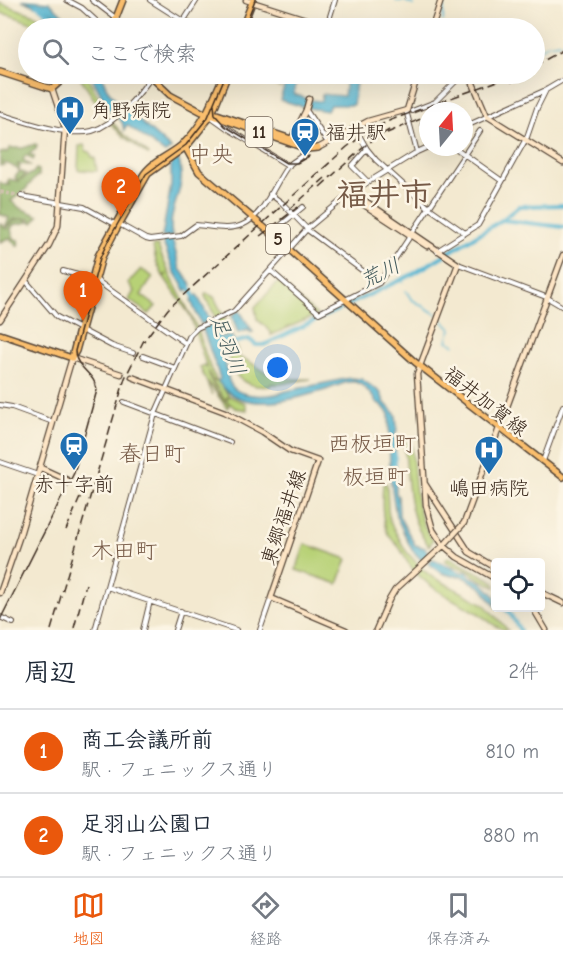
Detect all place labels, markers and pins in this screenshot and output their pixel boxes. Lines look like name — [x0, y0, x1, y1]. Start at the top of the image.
hospital icon: 角野病院 — [54, 94, 86, 136]
place label: 角野病院 — [91, 99, 171, 122]
station icon: 福井駅 — [289, 116, 321, 158]
place label: 福井駅 — [326, 121, 386, 144]
pin: 2 — [102, 168, 140, 217]
pin: 1 — [64, 272, 103, 321]
station icon: 赤十字前 — [58, 430, 90, 472]
hospital icon: 嶋田病院 — [473, 434, 505, 476]
place label: 赤十字前 — [34, 473, 114, 496]
place label: 嶋田病院 — [449, 477, 529, 500]

